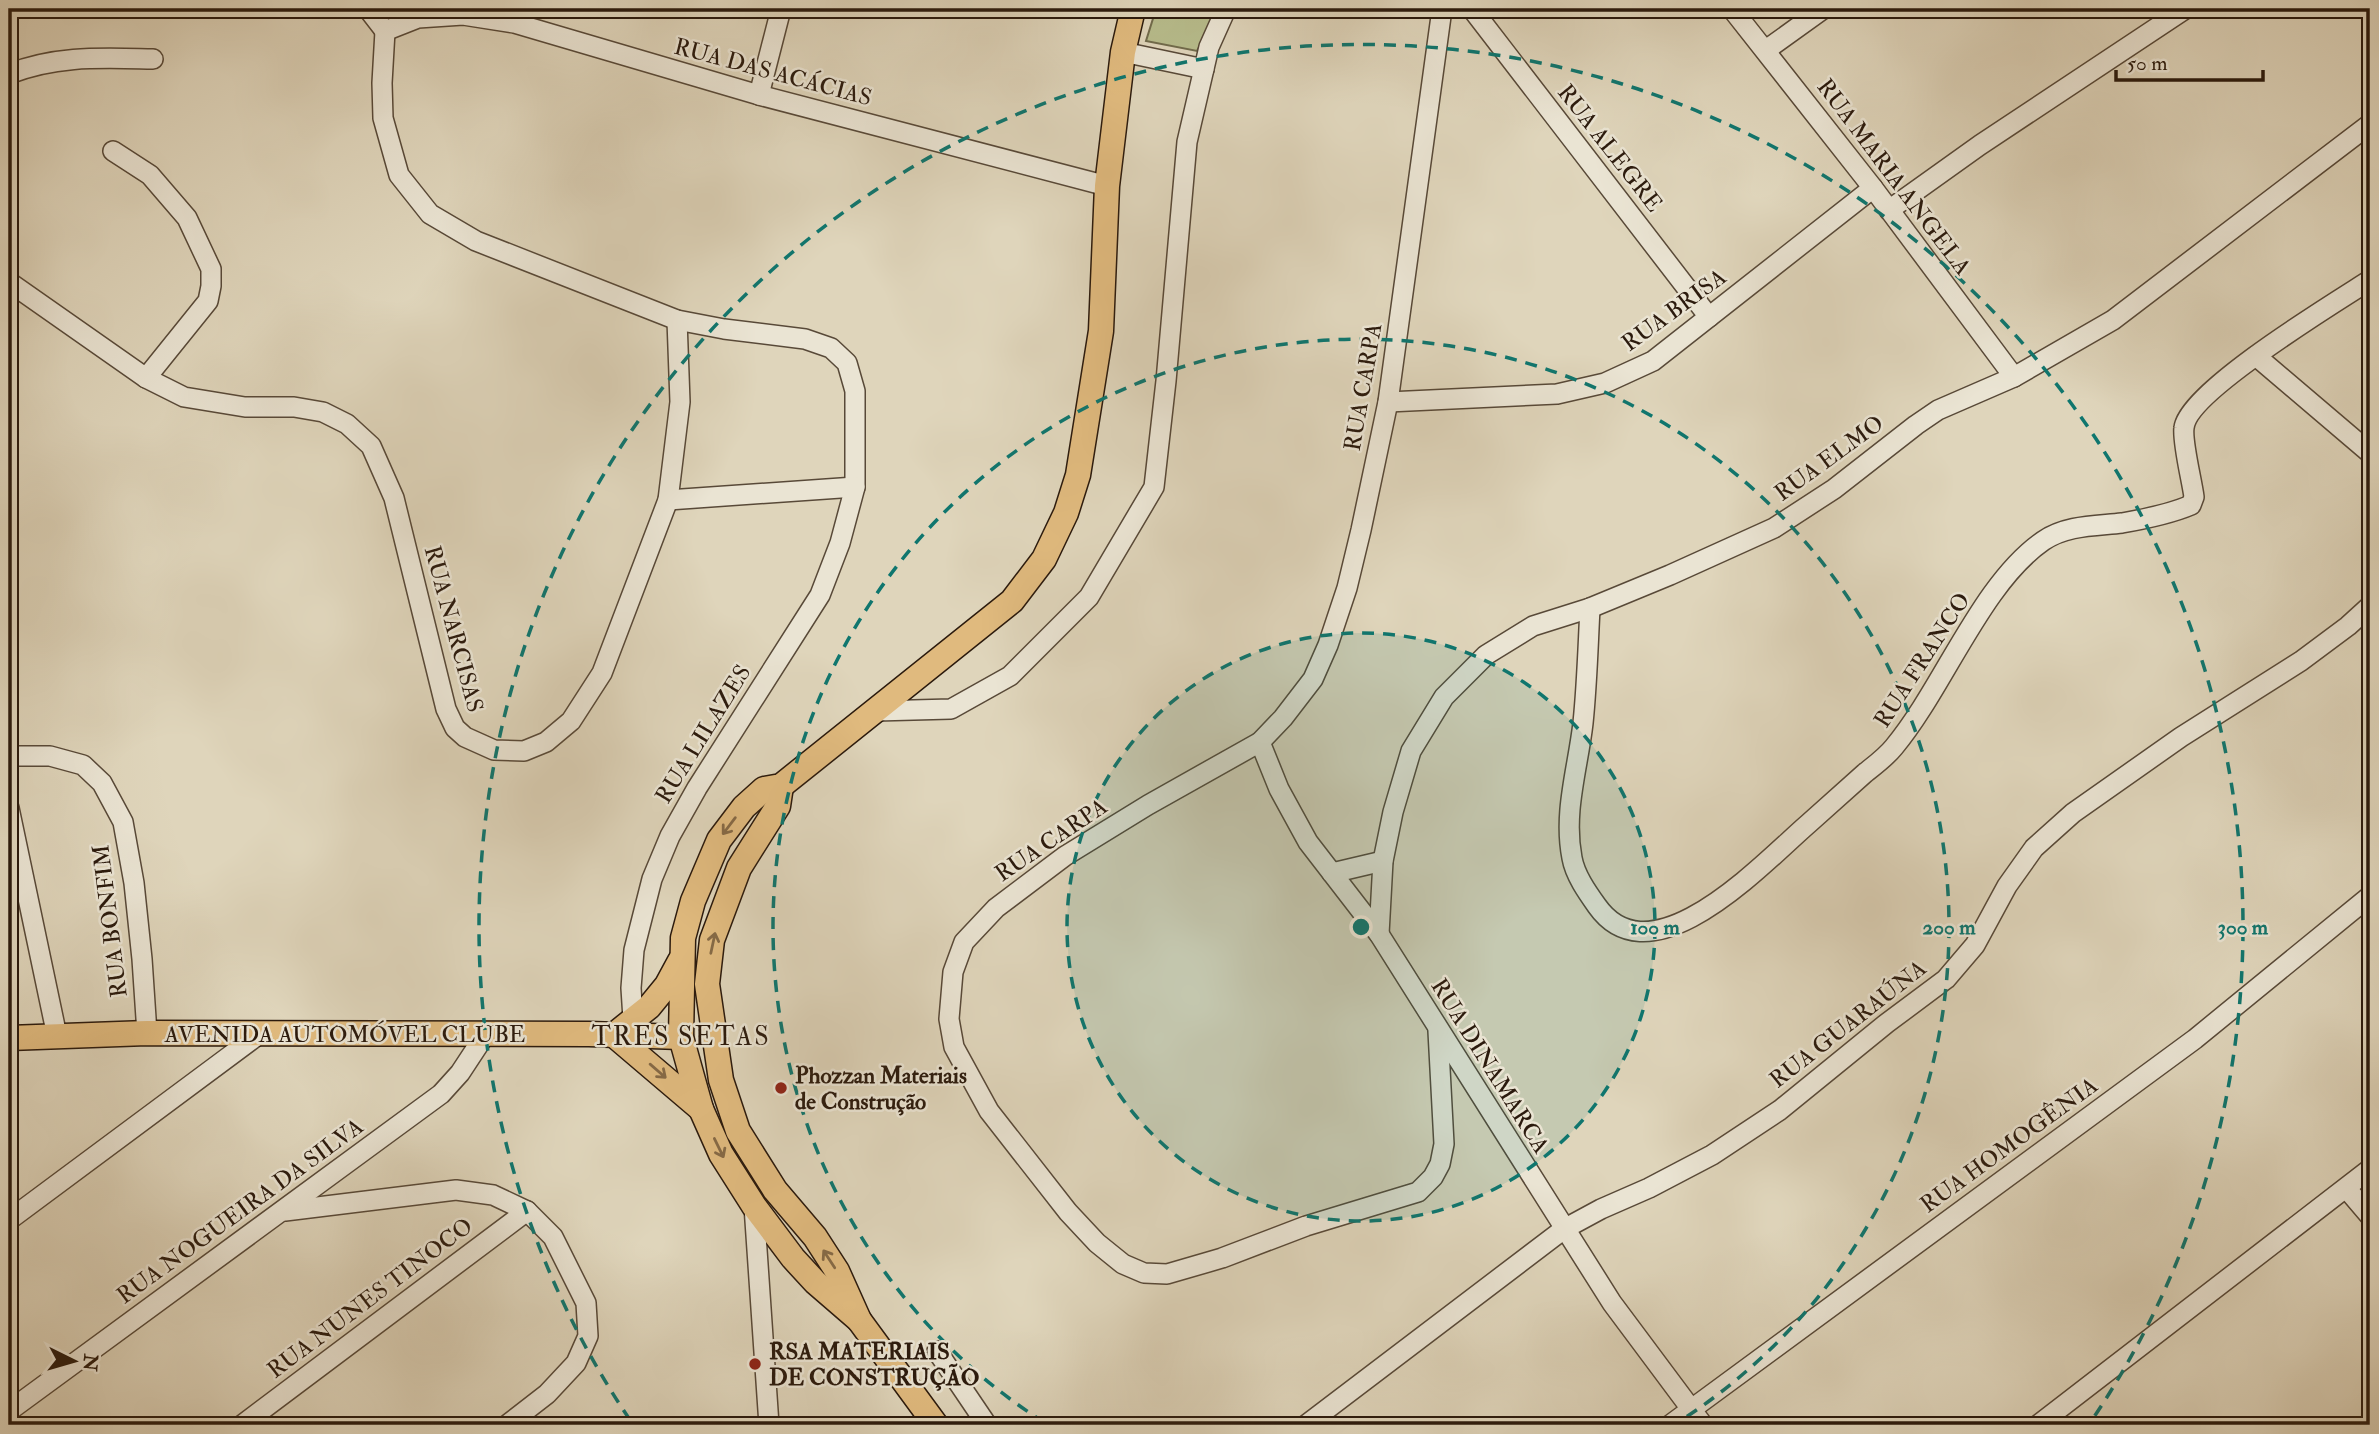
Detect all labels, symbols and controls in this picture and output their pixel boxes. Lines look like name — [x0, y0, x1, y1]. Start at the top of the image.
street label: RUA DAS ACÁCIAS — [671, 32, 875, 112]
scale bar — [2116, 38, 2264, 82]
text: 50 m — [2127, 50, 2168, 77]
street label: RUA MARIA ANGELA — [1811, 73, 1978, 281]
street label: RUA ALEGRE — [1551, 78, 1669, 218]
street label: RUA BRISA — [1616, 262, 1732, 358]
street label: RUA CARPA — [1338, 320, 1389, 453]
street label: RUA ELMO — [1769, 409, 1889, 507]
street label: RUA NARCISAS — [418, 543, 490, 715]
street label: RUA FRANCO — [1868, 587, 1976, 733]
street label: RUA LILAZES — [649, 659, 757, 809]
street label: RUA CARPA — [989, 792, 1113, 888]
one-way arrow — [722, 816, 737, 835]
street label: RUA BONFIM — [86, 843, 134, 999]
text: 100 m — [1630, 914, 1681, 941]
text: 200 m — [1923, 914, 1976, 941]
text: 300 m — [2218, 914, 2269, 941]
centre of rings — [1349, 915, 1373, 939]
one-way arrow — [706, 932, 720, 955]
street label: RUA GUARAÚNA — [1764, 954, 1932, 1094]
street label: RUA DINAMARCA — [1424, 973, 1556, 1159]
street label: AVENIDA AUTOMÓVEL CLUBE — [164, 1020, 525, 1049]
district label: TRES SETAS — [591, 1021, 771, 1053]
place label: Phozzan Materiais de Construção — [795, 1061, 967, 1116]
one-way arrow — [649, 1063, 667, 1079]
street label: RUA HOMOGÊNIA — [1915, 1071, 2104, 1219]
marker: Phozzan Materiais de Construção — [773, 1080, 789, 1096]
street label: RUA NOGUEIRA DA SILVA — [111, 1112, 369, 1310]
one-way arrow — [713, 1137, 726, 1158]
street label: RUA NUNES TINOCO — [262, 1211, 478, 1385]
one-way arrow — [822, 1250, 837, 1269]
north arrow — [38, 1326, 108, 1396]
place label: RSA MATERIAIS DE CONSTRUÇÃO — [769, 1337, 979, 1392]
text: N — [77, 1352, 103, 1373]
marker: RSA MATERIAIS DE CONSTRUÇÃO — [747, 1356, 763, 1372]

